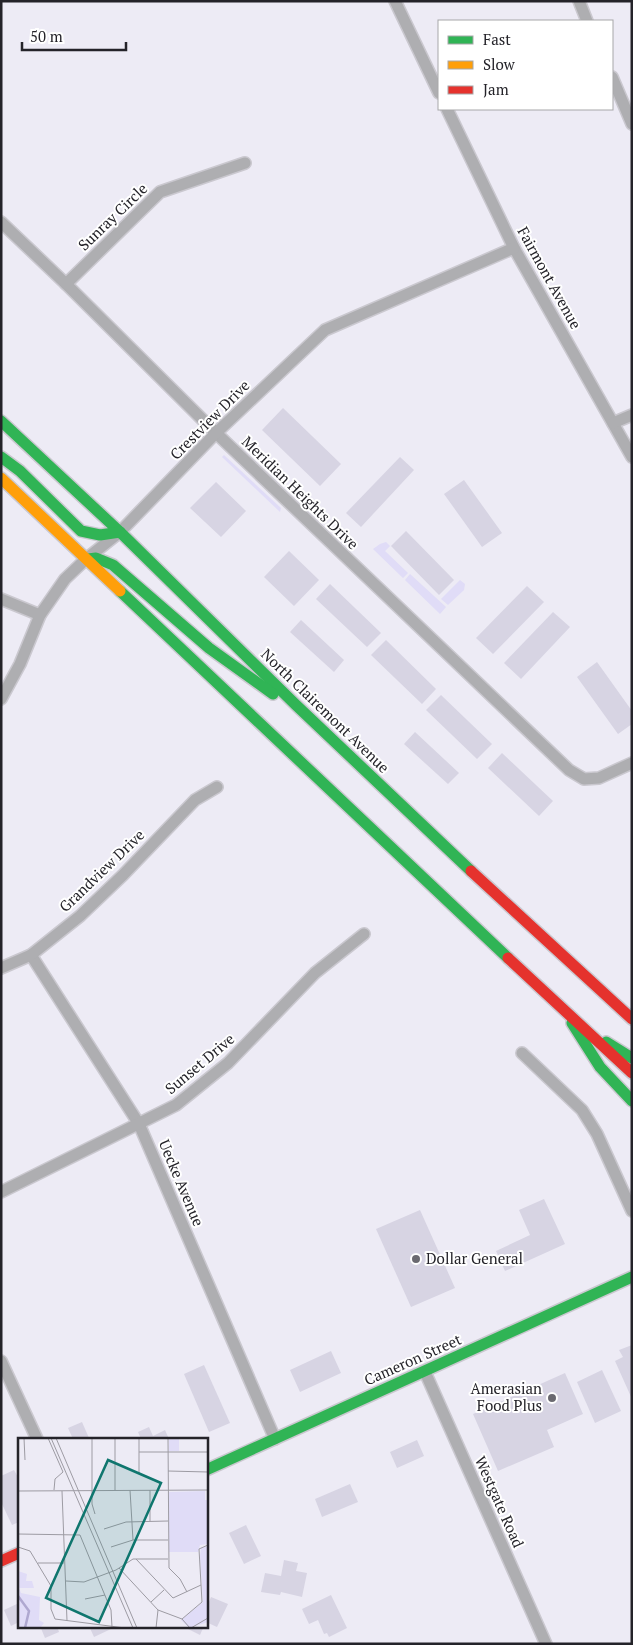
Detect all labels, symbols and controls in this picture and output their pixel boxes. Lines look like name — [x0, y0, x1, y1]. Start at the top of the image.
scale bar — [22, 20, 126, 52]
legend — [438, 20, 613, 110]
text: 50 m — [30, 26, 63, 46]
text: Fast — [483, 29, 511, 49]
text: Slow — [483, 54, 516, 74]
text: Jam — [483, 79, 509, 99]
street label: Sunray Circle — [73, 178, 151, 254]
street label: Fairmont Avenue — [513, 223, 586, 332]
street label: Crestview Drive — [165, 375, 253, 463]
street label: Meridian Heights Drive — [238, 431, 363, 553]
street label: North Clairemont Avenue — [257, 644, 394, 777]
street label: Grandview Drive — [54, 825, 148, 916]
street label: Sunset Drive — [161, 1028, 238, 1098]
street label: Uecke Avenue — [155, 1136, 209, 1229]
place label: Dollar General — [426, 1248, 523, 1268]
marker: Dollar General — [410, 1253, 422, 1265]
street label: Cameron Street — [361, 1329, 465, 1389]
place label: Amerasian Food Plus — [470, 1378, 542, 1415]
marker: Amerasian Food Plus — [546, 1392, 558, 1404]
inset map — [18, 1438, 208, 1628]
street label: Westgate Road — [471, 1453, 529, 1551]

